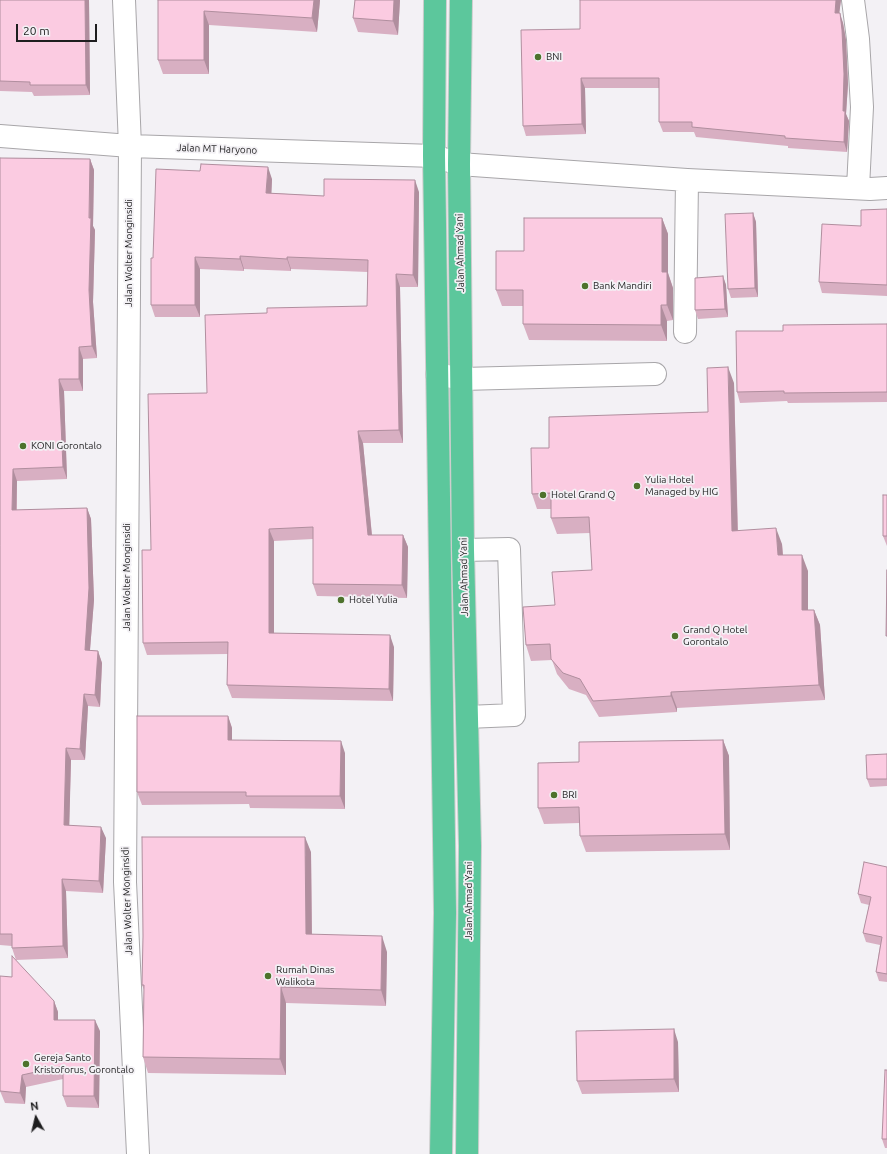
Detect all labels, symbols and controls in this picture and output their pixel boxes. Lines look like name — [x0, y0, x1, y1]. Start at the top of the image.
scale bar — [18, 16, 99, 42]
text: 20 m — [23, 24, 50, 37]
place label: BNI — [546, 51, 562, 63]
marker: BNI — [533, 52, 543, 62]
street label: Jalan MT Haryono — [176, 142, 258, 156]
street label: Jalan Wolter Monginsidi — [123, 199, 135, 307]
street label: Jalan Ahmad Yani — [453, 214, 467, 292]
place label: Bank Mandiri — [593, 280, 652, 292]
marker: Bank Mandiri — [580, 281, 590, 291]
place label: KONI Gorontalo — [31, 440, 102, 452]
marker: KONI Gorontalo — [18, 441, 28, 451]
place label: Yulia Hotel Managed by HIG — [645, 474, 718, 498]
marker: Yulia Hotel Managed by HIG — [632, 481, 642, 491]
place label: Hotel Grand Q — [551, 489, 615, 501]
marker: Hotel Grand Q — [538, 490, 548, 500]
street label: Jalan Wolter Monginsidi — [121, 523, 133, 631]
street label: Jalan Ahmad Yani — [457, 538, 471, 616]
place label: Hotel Yulia — [349, 594, 398, 606]
marker: Hotel Yulia — [336, 595, 346, 605]
place label: Grand Q Hotel Gorontalo — [683, 624, 747, 648]
marker: Grand Q Hotel Gorontalo — [670, 631, 680, 641]
place label: BRI — [562, 789, 577, 801]
marker: BRI — [549, 790, 559, 800]
street label: Jalan Wolter Monginsidi — [119, 847, 135, 955]
street label: Jalan Ahmad Yani — [463, 862, 475, 940]
place label: Rumah Dinas Walikota — [276, 964, 334, 988]
marker: Rumah Dinas Walikota — [263, 971, 273, 981]
place label: Gereja Santo Kristoforus, Gorontalo — [34, 1052, 134, 1076]
marker: Gereja Santo Kristoforus, Gorontalo — [21, 1059, 31, 1069]
north arrow — [16, 1098, 56, 1138]
text: N — [29, 1100, 39, 1113]

